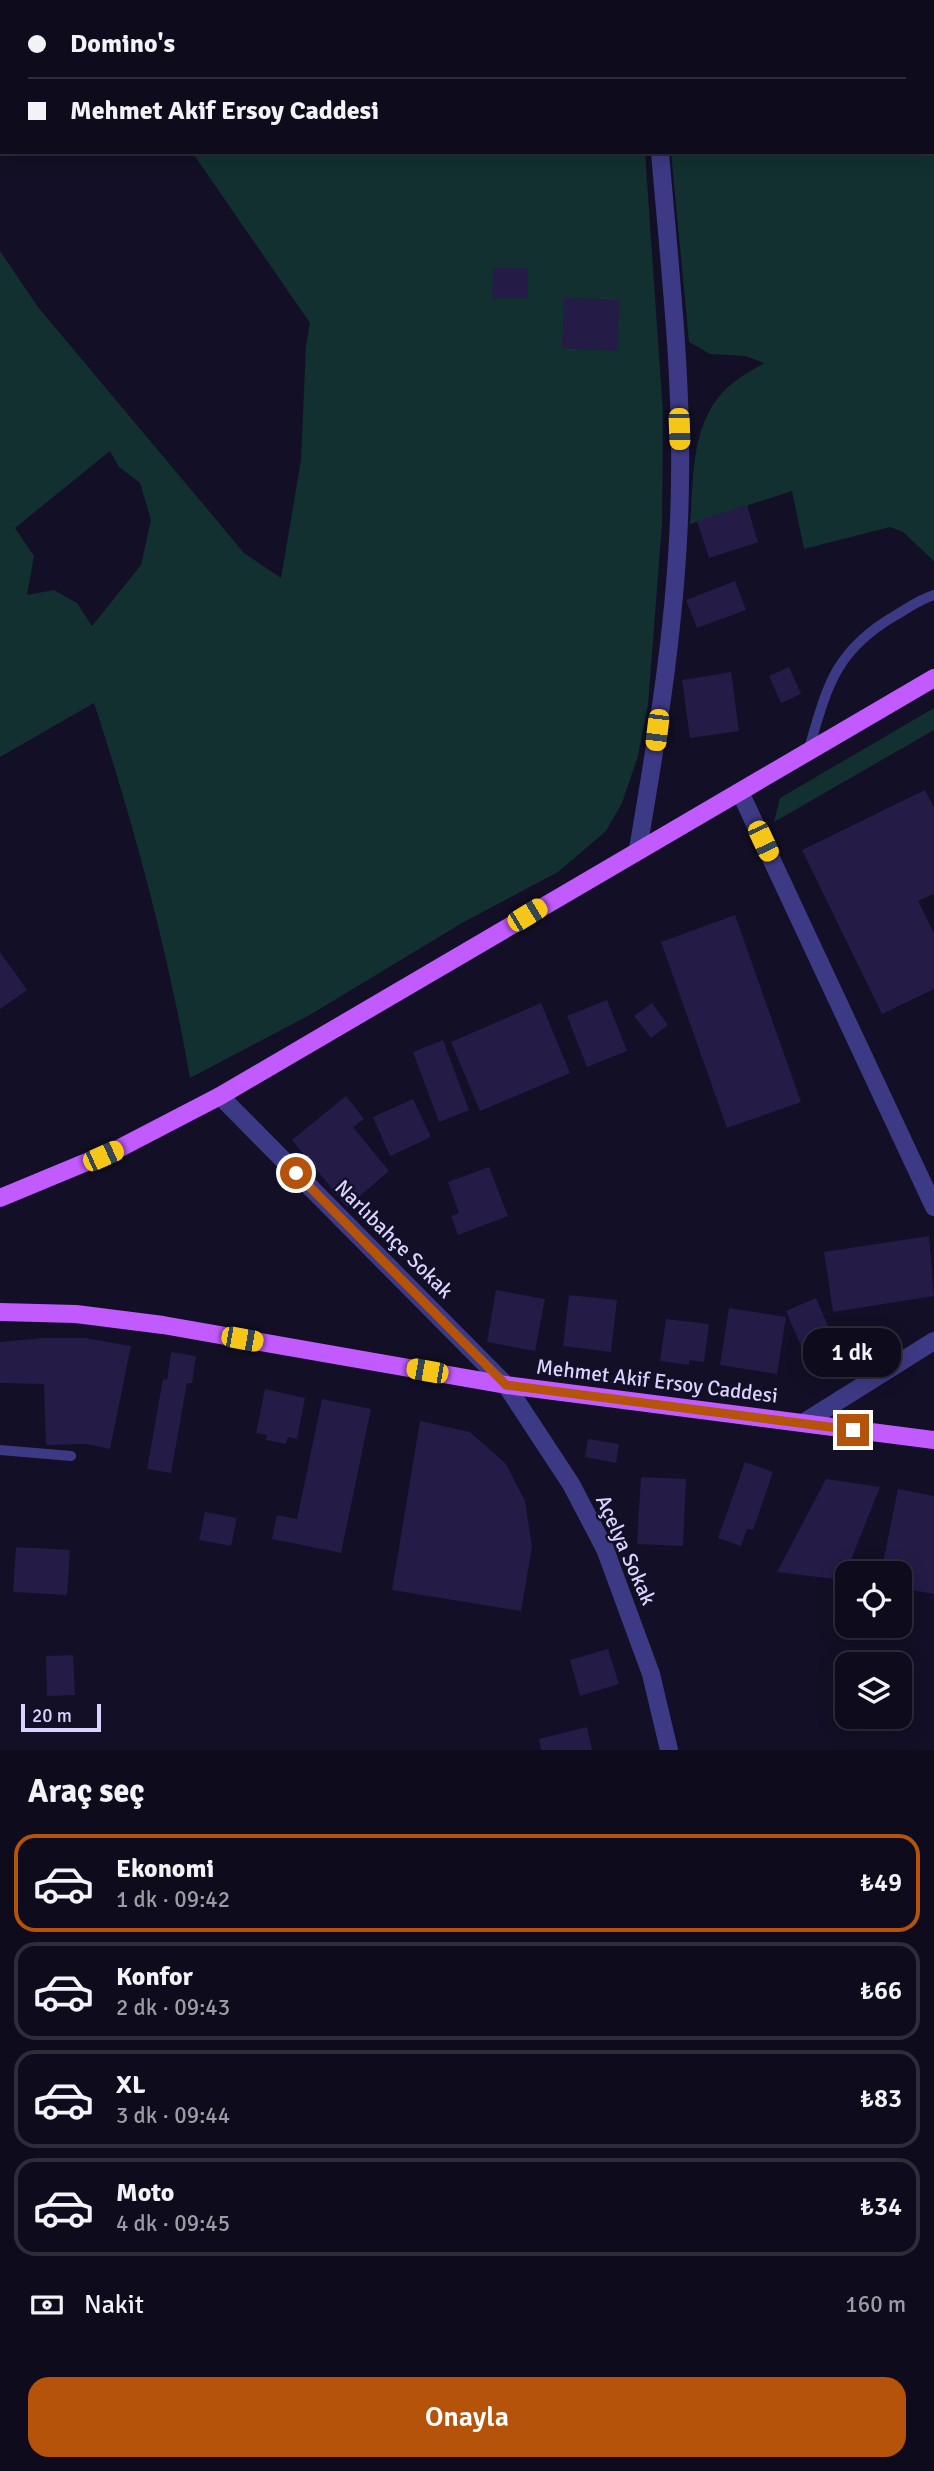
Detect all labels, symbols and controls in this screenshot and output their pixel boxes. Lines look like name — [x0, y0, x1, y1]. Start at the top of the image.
text: Domino's — [70, 28, 175, 60]
text: Mehmet Akif Ersoy Caddesi — [70, 95, 379, 127]
car — [668, 408, 691, 450]
car — [645, 708, 670, 752]
car — [745, 818, 782, 864]
car — [504, 895, 551, 935]
car — [80, 1138, 127, 1174]
route start — [280, 1157, 312, 1189]
street label: Narlıbahçe Sokak — [329, 1174, 459, 1304]
car — [220, 1325, 265, 1353]
callout: 1 dk — [804, 1328, 902, 1378]
text: 1 dk — [831, 1338, 873, 1367]
street label: Mehmet Akif Ersoy Caddesi — [535, 1353, 779, 1409]
car — [405, 1357, 450, 1385]
route end — [837, 1414, 869, 1446]
street label: Açelya Sokak — [590, 1491, 662, 1610]
map controls — [835, 1561, 912, 1729]
button: locate — [835, 1561, 912, 1638]
button: layers — [835, 1652, 912, 1729]
scale bar — [21, 1701, 102, 1733]
text: 20 m — [32, 1704, 72, 1728]
text: Araç seç — [28, 1772, 145, 1811]
icon: car — [32, 1852, 95, 1915]
text: Ekonomi — [116, 1853, 214, 1885]
text: ₺49 — [860, 1867, 902, 1899]
text: 1 dk · 09:42 — [116, 1885, 230, 1914]
icon: car — [32, 1960, 95, 2023]
text: Konfor — [116, 1961, 193, 1993]
text: ₺66 — [860, 1975, 902, 2007]
text: 2 dk · 09:43 — [116, 1993, 230, 2022]
icon: car — [32, 2068, 95, 2131]
text: XL — [116, 2069, 146, 2101]
text: ₺83 — [860, 2083, 902, 2115]
text: 3 dk · 09:44 — [116, 2101, 230, 2130]
icon: car — [32, 2176, 95, 2239]
text: Moto — [116, 2177, 174, 2209]
text: ₺34 — [860, 2191, 902, 2223]
text: 4 dk · 09:45 — [116, 2209, 230, 2238]
icon: cash — [28, 2286, 66, 2324]
text: Nakit — [84, 2289, 144, 2321]
text: 160 m — [845, 2290, 906, 2319]
button: Onayla — [28, 2377, 906, 2457]

